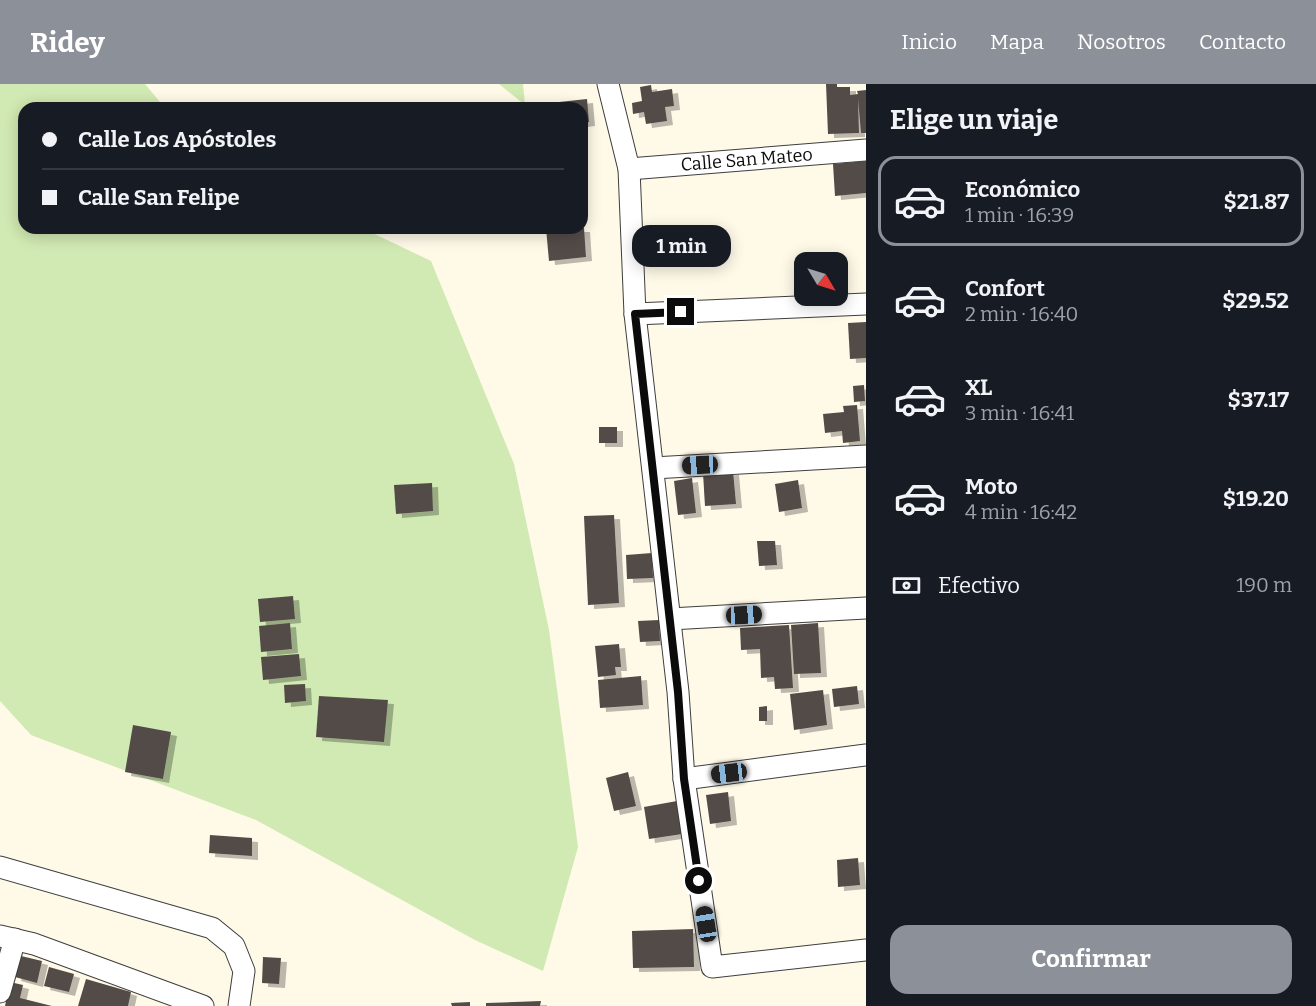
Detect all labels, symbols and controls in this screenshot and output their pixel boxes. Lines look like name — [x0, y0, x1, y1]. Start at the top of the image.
text: Ridey — [30, 26, 105, 59]
text: Inicio — [901, 29, 957, 55]
text: Mapa — [990, 29, 1044, 55]
text: Nosotros — [1077, 29, 1166, 55]
text: Contacto — [1199, 29, 1286, 55]
text: Elige un viaje — [890, 104, 1058, 136]
text: Calle Los Apóstoles — [78, 126, 276, 153]
street label: Calle San Mateo — [680, 143, 813, 176]
icon: car — [893, 174, 947, 228]
text: Económico — [965, 176, 1080, 203]
text: Calle San Felipe — [78, 184, 240, 211]
text: $21.87 — [1223, 188, 1289, 215]
text: 1 min · 16:39 — [965, 203, 1074, 227]
callout: 1 min — [632, 225, 730, 267]
text: 1 min — [656, 234, 707, 258]
north arrow — [794, 252, 848, 306]
map controls — [794, 252, 848, 306]
icon: car — [893, 273, 947, 327]
text: Confort — [965, 275, 1045, 302]
text: $29.52 — [1222, 287, 1289, 314]
route end — [667, 298, 694, 325]
text: 2 min · 16:40 — [965, 302, 1078, 326]
icon: car — [893, 372, 947, 426]
text: XL — [965, 374, 992, 401]
text: $37.17 — [1228, 386, 1289, 413]
text: 3 min · 16:41 — [965, 401, 1074, 425]
car — [682, 455, 718, 475]
icon: car — [893, 471, 947, 525]
text: Moto — [965, 473, 1018, 500]
text: $19.20 — [1223, 485, 1289, 512]
text: 4 min · 16:42 — [965, 500, 1077, 524]
icon: cash — [890, 569, 923, 602]
text: Efectivo — [938, 572, 1020, 599]
text: 190 m — [1236, 573, 1292, 597]
car — [726, 605, 762, 625]
car — [710, 762, 748, 784]
route start — [685, 867, 712, 894]
car — [694, 905, 718, 943]
button: Confirmar — [890, 925, 1292, 994]

